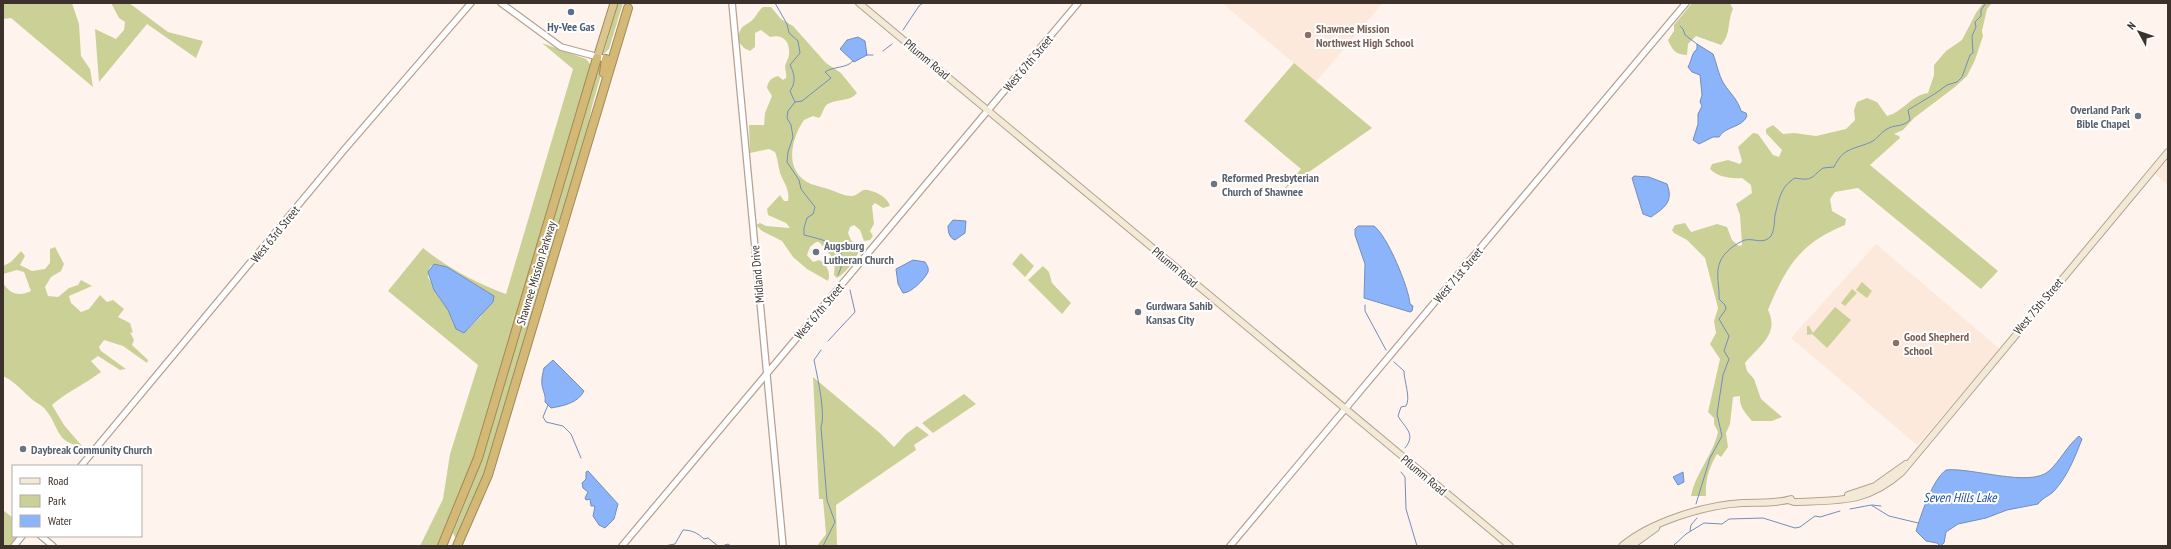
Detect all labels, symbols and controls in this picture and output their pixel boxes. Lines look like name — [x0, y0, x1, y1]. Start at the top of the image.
marker: Hy-Vee Gas — [566, 7, 576, 17]
north arrow — [2119, 12, 2159, 52]
place label: Hy-Vee Gas — [547, 19, 595, 34]
text: N — [2124, 19, 2139, 32]
place label: Shawnee Mission Northwest High School — [1316, 21, 1414, 50]
marker: Shawnee Mission Northwest High School — [1303, 30, 1313, 40]
street label: West 67th Street — [1000, 31, 1056, 94]
street label: Pflumm Road — [901, 36, 953, 82]
place label: Overland Park Bible Chapel — [2070, 102, 2130, 131]
marker: Overland Park Bible Chapel — [2133, 111, 2143, 121]
place label: Reformed Presbyterian Church of Shawnee — [1222, 170, 1319, 199]
marker: Reformed Presbyterian Church of Shawnee — [1209, 179, 1219, 189]
street label: West 63rd Street — [247, 202, 303, 266]
street label: Shawnee Mission Parkway — [513, 219, 559, 327]
place label: Augsburg Lutheran Church — [823, 238, 894, 267]
street label: Midland Drive — [747, 244, 767, 303]
street label: Pflumm Road — [1149, 244, 1201, 290]
street label: West 71st Street — [1430, 244, 1486, 306]
marker: Augsburg Lutheran Church — [811, 247, 821, 257]
street label: West 75th Street — [2010, 274, 2066, 337]
street label: West 67th Street — [791, 279, 847, 342]
place label: Gurdwara Sahib Kansas City — [1146, 298, 1214, 327]
marker: Gurdwara Sahib Kansas City — [1133, 307, 1143, 317]
place label: Good Shepherd School — [1904, 329, 1969, 358]
marker: Good Shepherd School — [1891, 338, 1901, 348]
place label: Daybreak Community Church — [31, 442, 152, 457]
marker: Daybreak Community Church — [18, 444, 28, 454]
street label: Pflumm Road — [1398, 452, 1450, 498]
legend — [12, 465, 142, 537]
text: Road — [48, 473, 68, 488]
water label: Seven Hills Lake — [1923, 489, 1998, 506]
text: Park — [48, 493, 66, 508]
text: Water — [48, 513, 73, 528]

